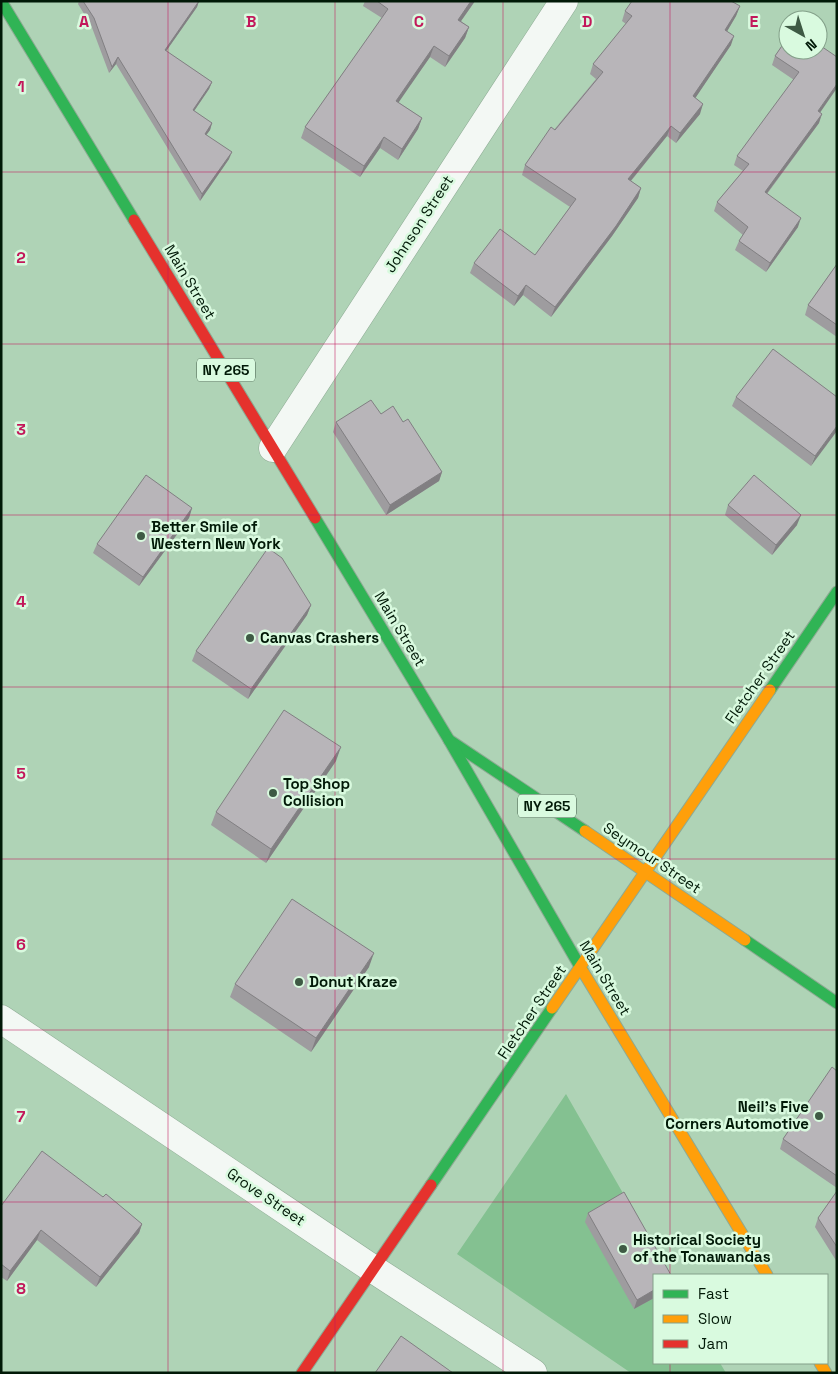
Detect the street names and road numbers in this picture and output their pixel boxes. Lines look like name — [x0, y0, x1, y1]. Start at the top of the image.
street label: Johnson Street — [380, 171, 457, 276]
street label: Main Street — [161, 241, 220, 323]
road number: NY 265 — [197, 358, 255, 382]
street label: Main Street — [371, 588, 430, 670]
street label: Fletcher Street — [720, 626, 799, 727]
road number: NY 265 — [518, 794, 576, 818]
street label: Seymour Street — [600, 818, 705, 897]
street label: Main Street — [576, 937, 635, 1019]
street label: Fletcher Street — [493, 961, 570, 1062]
street label: Grove Street — [223, 1163, 309, 1230]

